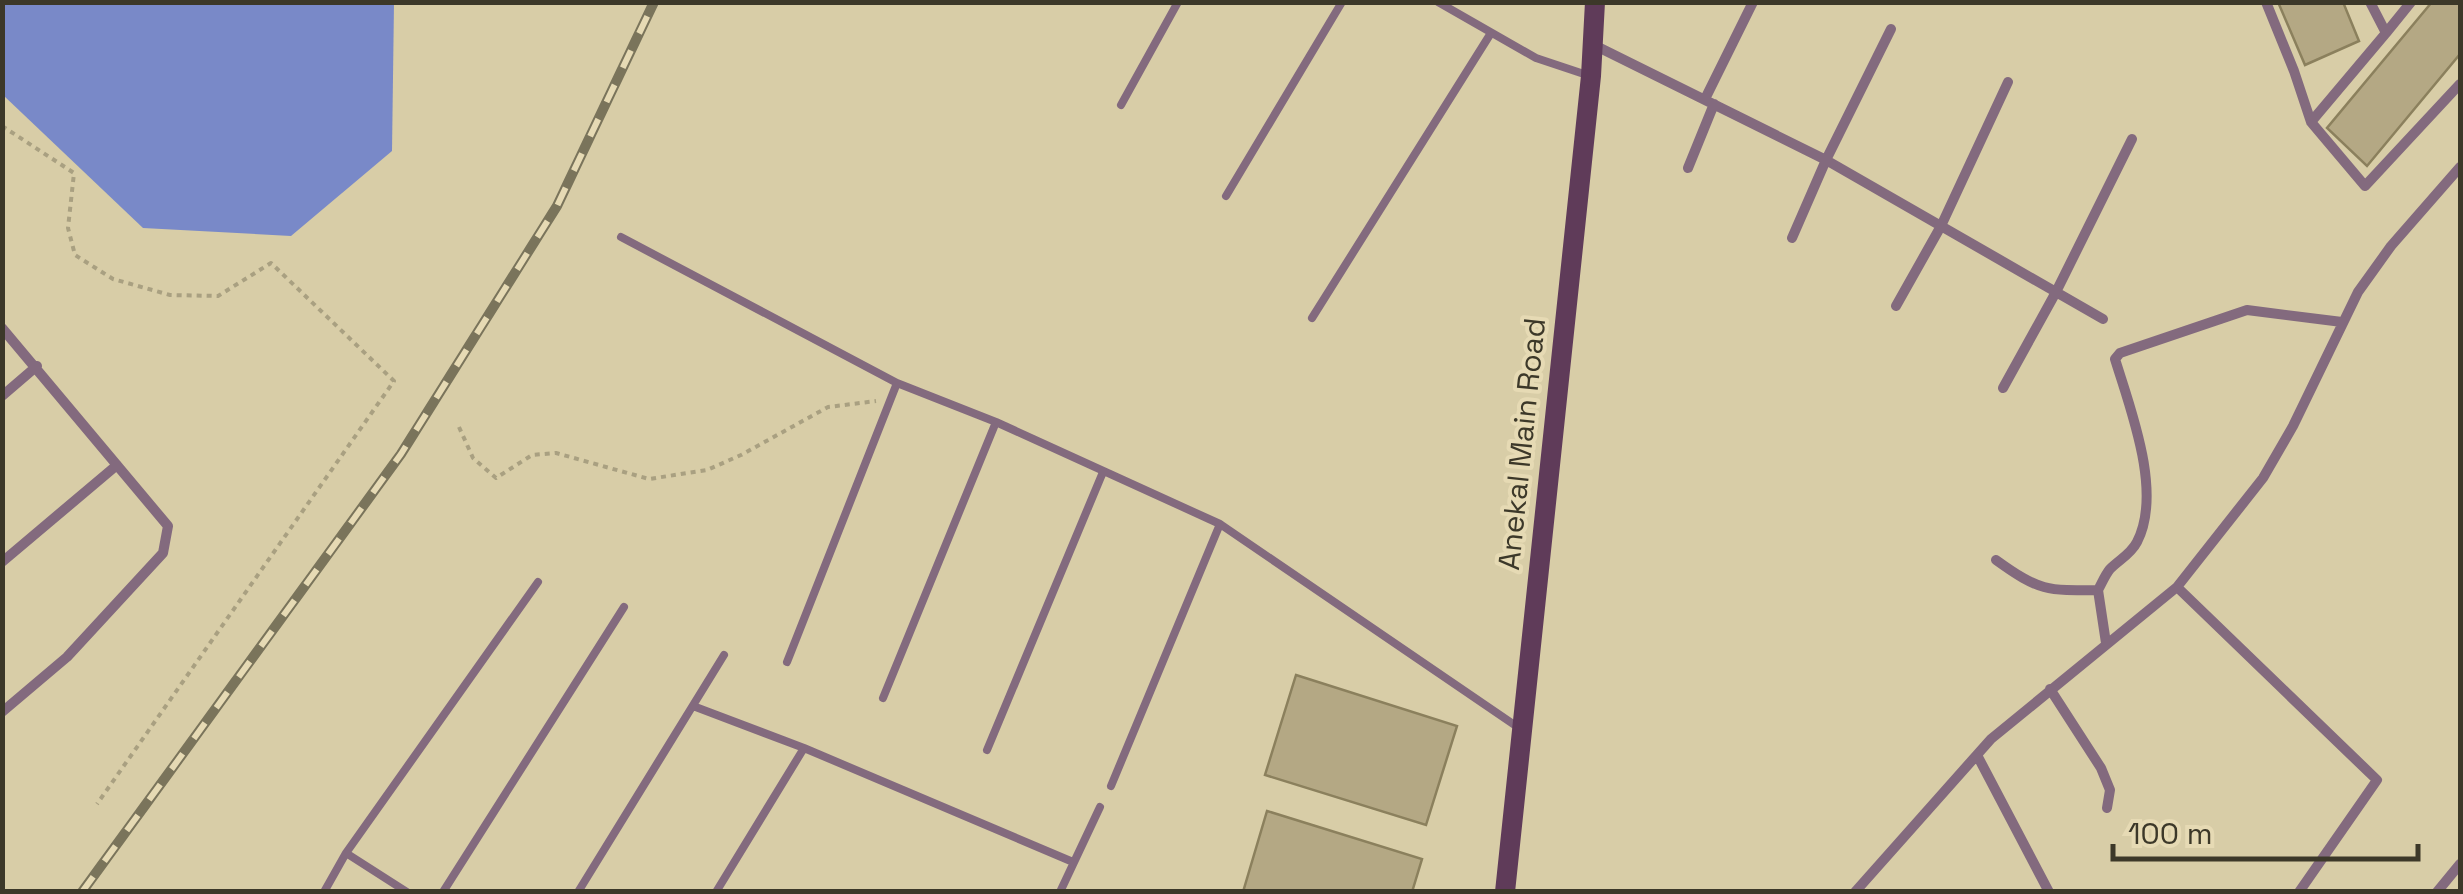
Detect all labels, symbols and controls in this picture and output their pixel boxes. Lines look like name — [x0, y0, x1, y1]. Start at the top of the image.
street label: Anekal Main Road — [1489, 316, 1554, 572]
scale bar — [2113, 799, 2418, 861]
text: 100 m — [2128, 814, 2213, 853]

